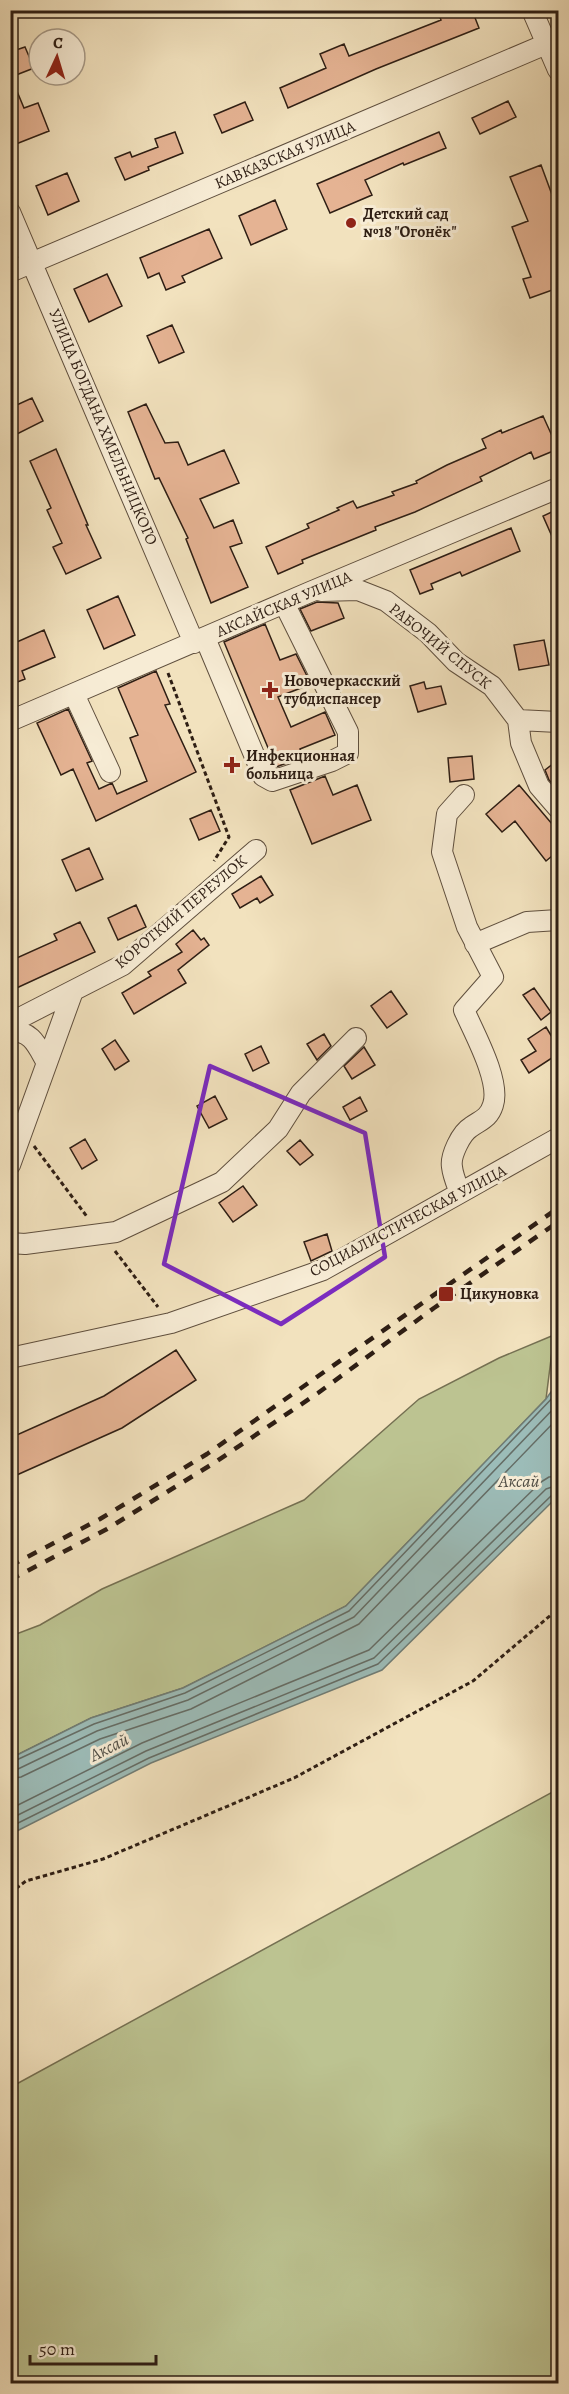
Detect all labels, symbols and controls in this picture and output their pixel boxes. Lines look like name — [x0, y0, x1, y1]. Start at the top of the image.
north arrow — [27, 27, 87, 87]
text: С — [52, 32, 64, 54]
street label: КАВКАЗСКАЯ УЛИЦА — [211, 115, 359, 195]
place label: Детский сад №18 "Огонёк" — [363, 203, 457, 243]
marker: Детский сад №18 "Огонёк" — [344, 216, 358, 230]
street label: УЛИЦА БОГДАНА ХМЕЛЬНИЦКОГО — [43, 306, 163, 548]
street label: АКСАЙСКАЯ УЛИЦА — [212, 565, 356, 643]
street label: РАБОЧИЙ СПУСК — [384, 598, 496, 695]
place label: Новочеркасский тубдиспансер — [284, 670, 401, 710]
marker: Новочеркасский тубдиспансер — [261, 681, 279, 699]
place label: Инфекционная больница — [246, 745, 355, 785]
marker: Инфекционная больница — [223, 756, 241, 774]
street label: КОРОТКИЙ ПЕРЕУЛОК — [110, 850, 252, 974]
street label: СОЦИАЛИСТИЧЕСКАЯ УЛИЦА — [306, 1159, 511, 1282]
place label: Цикуновка — [460, 1283, 539, 1305]
marker: Цикуновка — [437, 1285, 455, 1303]
water label: Аксай — [498, 1469, 539, 1493]
water label: Аксай — [84, 1727, 133, 1767]
scale bar — [30, 2328, 156, 2366]
text: 50 m — [39, 2337, 75, 2361]

